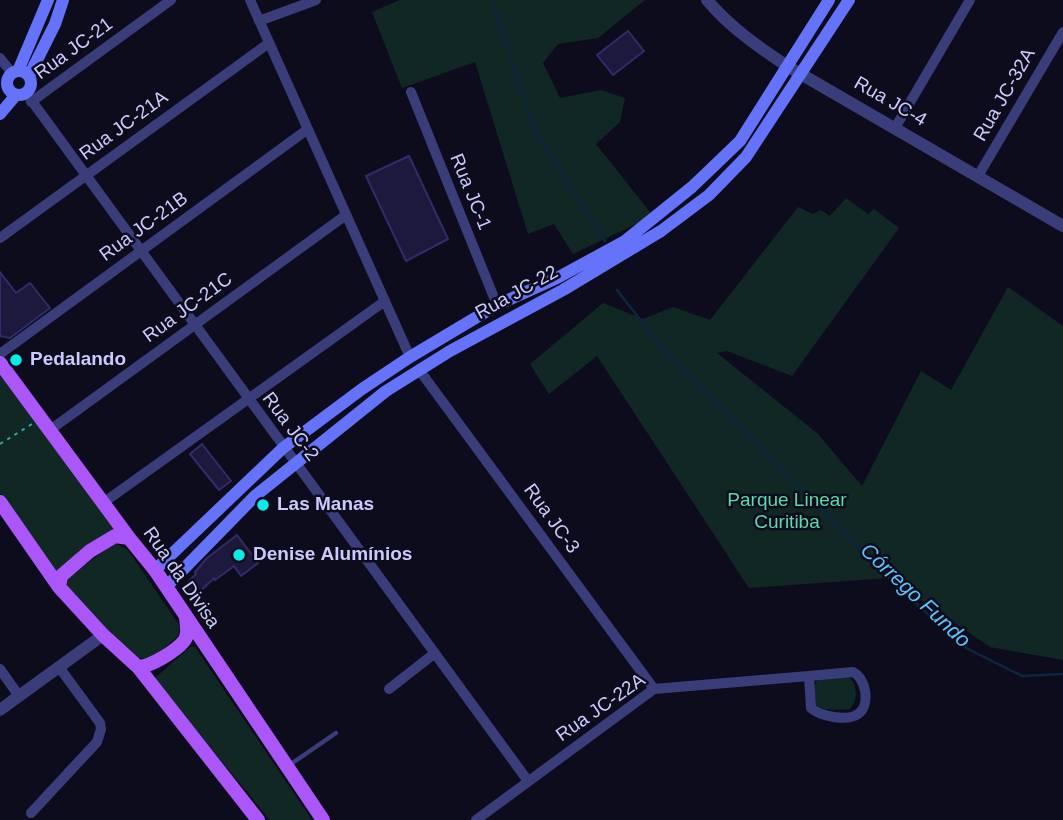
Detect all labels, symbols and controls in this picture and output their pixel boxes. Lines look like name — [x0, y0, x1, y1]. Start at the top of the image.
street label: Rua JC-21 — [31, 13, 117, 85]
street label: Rua JC-32A — [969, 44, 1041, 146]
street label: Rua JC-4 — [850, 72, 930, 132]
street label: Rua JC-21A — [75, 86, 173, 166]
street label: Rua JC-1 — [444, 151, 496, 233]
street label: Rua JC-21B — [95, 187, 193, 267]
street label: Rua JC-22 — [472, 261, 562, 325]
street label: Rua JC-21C — [139, 268, 237, 348]
place label: Pedalando — [30, 349, 126, 371]
marker: Pedalando — [8, 352, 24, 368]
street label: Rua JC-2 — [257, 388, 323, 466]
street label: Rua JC-3 — [518, 480, 584, 558]
park label: Parque Linear Curitiba — [727, 490, 847, 534]
place label: Las Manas — [277, 494, 374, 516]
marker: Las Manas — [255, 497, 271, 513]
street label: Rua da Divisa — [138, 523, 224, 633]
water label: Córrego Fundo — [855, 539, 975, 653]
place label: Denise Alumínios — [253, 544, 412, 566]
marker: Denise Alumínios — [231, 547, 247, 563]
street label: Rua JC-22A — [552, 669, 650, 747]

